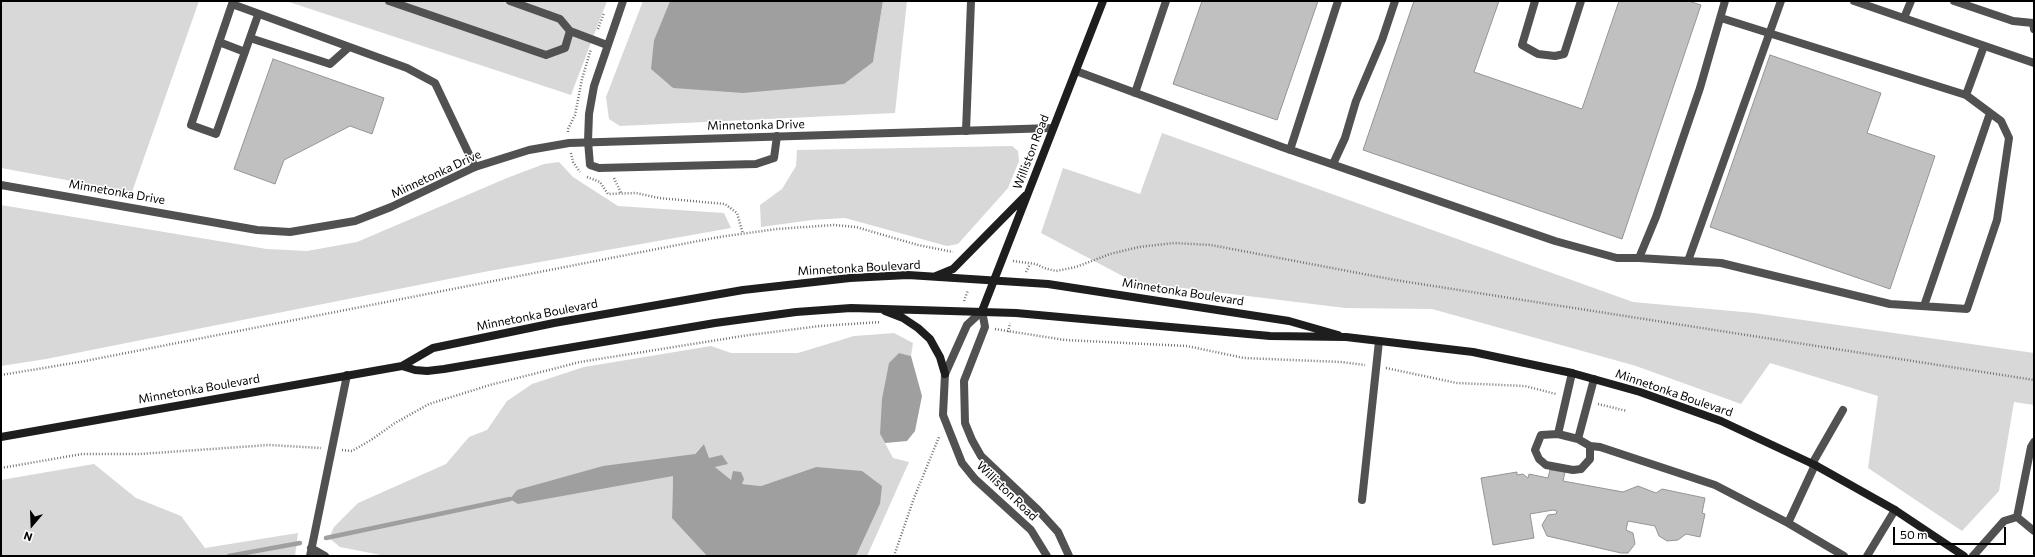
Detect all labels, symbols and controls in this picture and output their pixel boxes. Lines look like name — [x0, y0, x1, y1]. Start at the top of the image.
street label: Williston Road — [1010, 112, 1052, 192]
street label: Minnetonka Drive — [707, 117, 805, 133]
street label: Minnetonka Drive — [389, 147, 483, 201]
street label: Minnetonka Drive — [68, 176, 166, 208]
street label: Minnetonka Boulevard — [797, 258, 921, 278]
street label: Minnetonka Boulevard — [1121, 275, 1245, 309]
street label: Minnetonka Boulevard — [475, 296, 599, 334]
street label: Minnetonka Boulevard — [1613, 366, 1735, 420]
street label: Minnetonka Boulevard — [137, 371, 261, 407]
street label: Williston Road — [974, 458, 1040, 524]
north arrow — [12, 505, 52, 545]
scale bar — [1895, 519, 2008, 545]
text: 50 m — [1900, 527, 1928, 541]
text: N — [22, 529, 34, 544]

